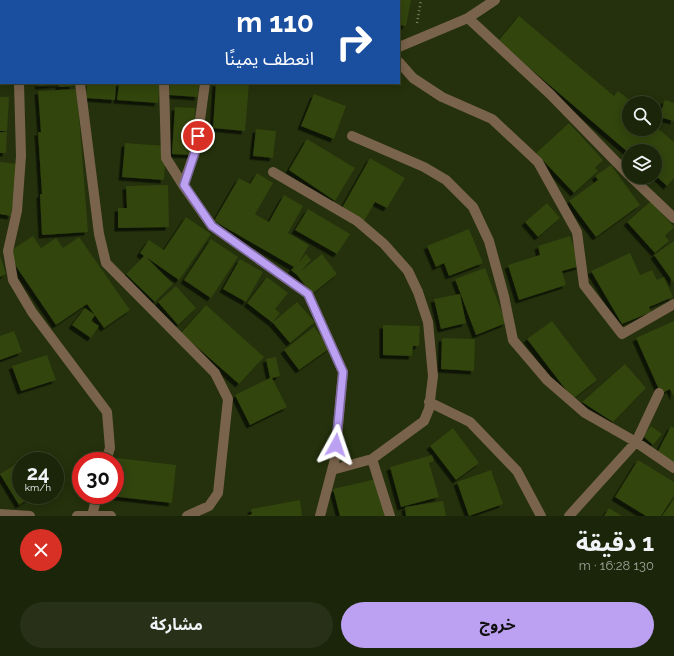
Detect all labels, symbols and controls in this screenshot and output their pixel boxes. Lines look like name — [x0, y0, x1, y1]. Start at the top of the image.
text: 110 m — [236, 6, 314, 39]
icon: right — [328, 16, 380, 68]
text: انعطف يمينًا — [224, 48, 314, 69]
map controls — [622, 96, 662, 184]
button: search — [622, 96, 662, 136]
pin — [181, 119, 215, 153]
icon: arrive — [187, 125, 209, 147]
button: layers — [622, 144, 662, 184]
position arrow — [315, 424, 357, 466]
speed limit sign: 30 — [72, 452, 124, 504]
text: 24 — [27, 461, 49, 485]
text: km/h — [25, 482, 51, 493]
text: 1 دقيقة — [576, 528, 654, 557]
button: close — [20, 529, 62, 571]
text: 130 m · 16:28 — [579, 558, 654, 573]
button: مشاركة — [20, 602, 333, 648]
button: خروج — [341, 602, 654, 648]

